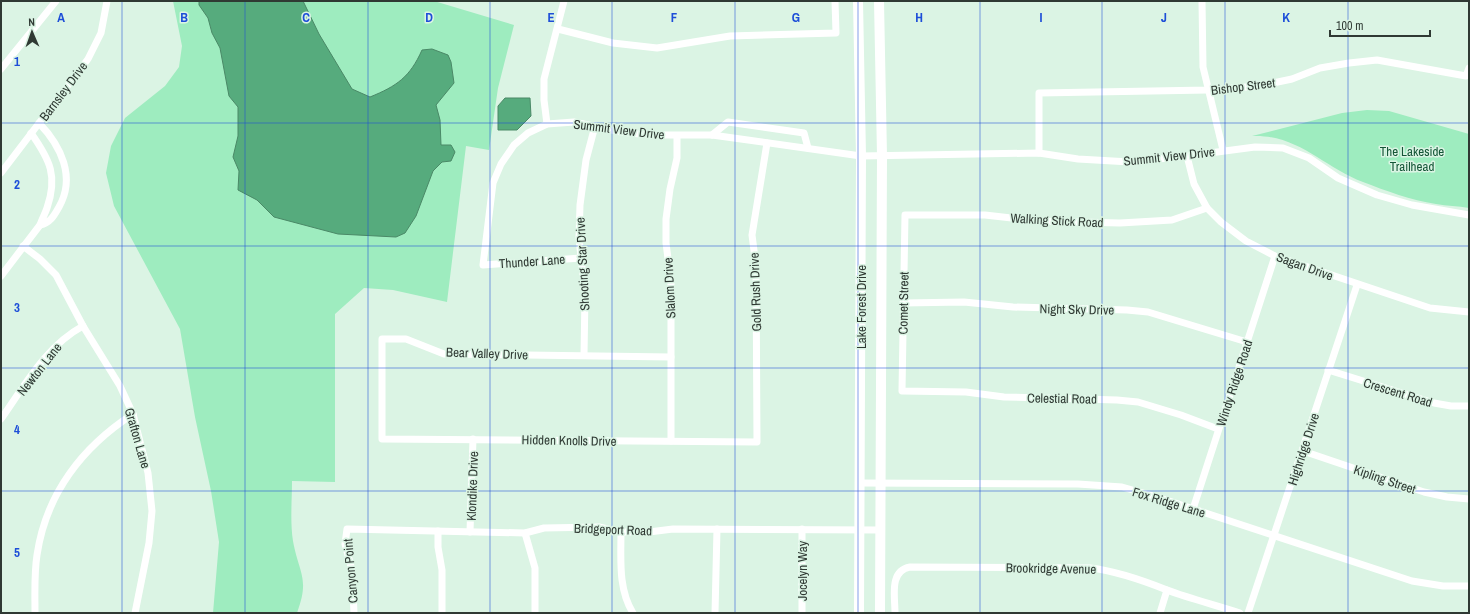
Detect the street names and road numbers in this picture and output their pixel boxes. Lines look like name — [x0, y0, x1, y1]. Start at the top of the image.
street label: Barnsley Drive — [36, 58, 91, 124]
street label: Bishop Street — [1210, 74, 1276, 99]
street label: Summit View Drive — [572, 115, 666, 144]
street label: Summit View Drive — [1123, 143, 1216, 170]
street label: Walking Stick Road — [1010, 210, 1104, 231]
street label: Shooting Star Drive — [572, 217, 593, 311]
street label: Sagan Drive — [1274, 248, 1336, 285]
street label: Thunder Lane — [498, 251, 566, 272]
street label: Gold Rush Drive — [746, 252, 765, 332]
street label: Slalom Drive — [659, 257, 680, 319]
street label: Lake Forest Drive — [853, 265, 870, 349]
street label: Comet Street — [894, 271, 913, 335]
street label: Night Sky Drive — [1040, 300, 1115, 319]
street label: Windy Ridge Road — [1212, 338, 1256, 429]
street label: Newton Lane — [13, 339, 65, 399]
street label: Bear Valley Drive — [446, 344, 528, 363]
street label: Crescent Road — [1361, 374, 1434, 411]
street label: Celestial Road — [1027, 389, 1097, 408]
street label: Grafton Lane — [121, 406, 154, 470]
street label: Highridge Drive — [1284, 411, 1323, 488]
street label: Hidden Knolls Drive — [521, 431, 617, 450]
street label: Klondike Drive — [463, 451, 482, 521]
street label: Kipling Street — [1352, 461, 1418, 498]
street label: Fox Ridge Lane — [1130, 483, 1207, 522]
street label: Bridgeport Road — [574, 520, 652, 539]
street label: Canyon Point — [339, 538, 362, 604]
street label: Jocelyn Way — [794, 540, 811, 601]
street label: Brookridge Avenue — [1006, 559, 1096, 578]

